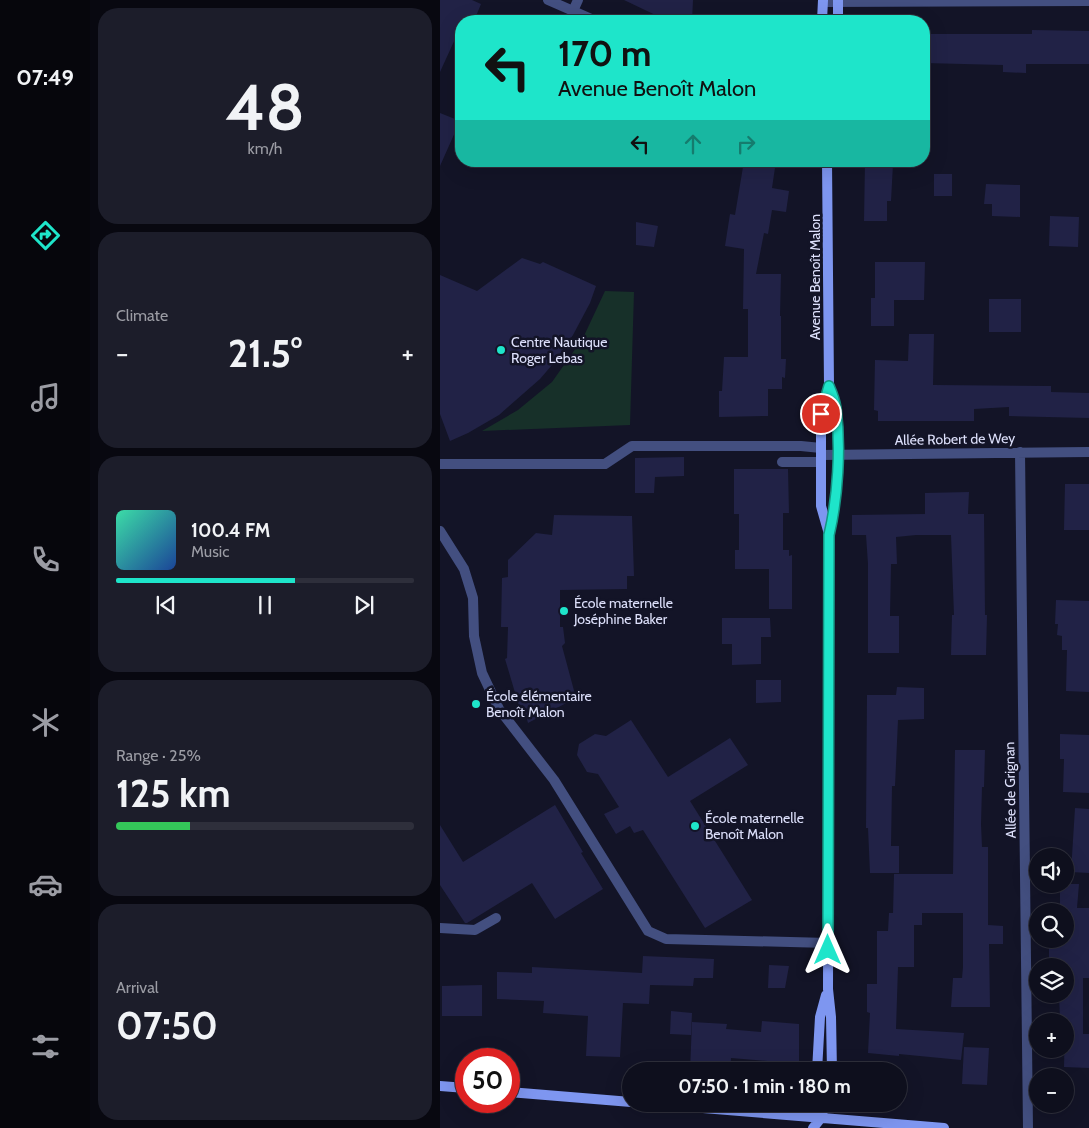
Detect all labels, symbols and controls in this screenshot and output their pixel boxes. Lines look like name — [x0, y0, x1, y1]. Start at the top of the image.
text: 170 m — [558, 32, 651, 75]
icon: left — [475, 35, 540, 100]
text: 07:49 — [16, 64, 74, 91]
text: 48 — [225, 67, 305, 146]
text: Avenue Benoît Malon — [558, 75, 756, 102]
icon: left — [626, 130, 654, 158]
icon: ahead — [679, 130, 707, 158]
icon: right — [732, 130, 760, 158]
text: km/h — [247, 139, 283, 158]
street label: Avenue Benoît Malon — [806, 214, 824, 340]
icon: directions — [28, 218, 63, 253]
text: Climate — [116, 306, 168, 325]
text: 21.5° — [228, 330, 302, 377]
place label: Centre Nautique Roger Lebas — [511, 333, 607, 367]
text: − — [116, 336, 128, 370]
text: + — [402, 336, 414, 370]
marker: Centre Nautique Roger Lebas — [495, 344, 507, 356]
icon: music — [28, 380, 63, 415]
pin — [800, 393, 842, 435]
icon: arrive — [807, 400, 835, 428]
street label: Allée Robert de Wey — [895, 429, 1015, 449]
text: 100.4 FM — [191, 519, 270, 542]
icon: phone — [28, 542, 63, 577]
text: Music — [191, 542, 229, 561]
icon: previous — [152, 591, 180, 619]
icon: pause — [251, 591, 279, 619]
icon: next — [350, 591, 378, 619]
place label: École maternelle Joséphine Baker — [573, 594, 673, 628]
marker: École maternelle Joséphine Baker — [558, 605, 570, 617]
place label: École élémentaire Benoît Malon — [486, 687, 592, 721]
marker: École élémentaire Benoît Malon — [470, 698, 482, 710]
icon: climate — [28, 705, 63, 740]
street label: Allée de Grignan — [1000, 741, 1020, 839]
text: Range · 25% — [116, 746, 201, 765]
text: 125 km — [116, 770, 231, 817]
place label: École maternelle Benoît Malon — [705, 809, 804, 843]
marker: École maternelle Benoît Malon — [689, 820, 701, 832]
map controls — [1029, 848, 1074, 1113]
button: sound — [1029, 848, 1074, 893]
icon: car — [28, 867, 63, 902]
button: search — [1029, 903, 1074, 948]
position arrow — [801, 923, 853, 975]
button: layers — [1029, 958, 1074, 1003]
text: Arrival — [116, 978, 159, 997]
text: 07:50 — [116, 1002, 218, 1049]
button: + — [1029, 1013, 1074, 1058]
icon: filters — [28, 1029, 63, 1064]
speed limit sign: 50 — [455, 1048, 520, 1113]
button: − — [1029, 1068, 1074, 1113]
text: 07:50 · 1 min · 180 m — [678, 1075, 851, 1098]

